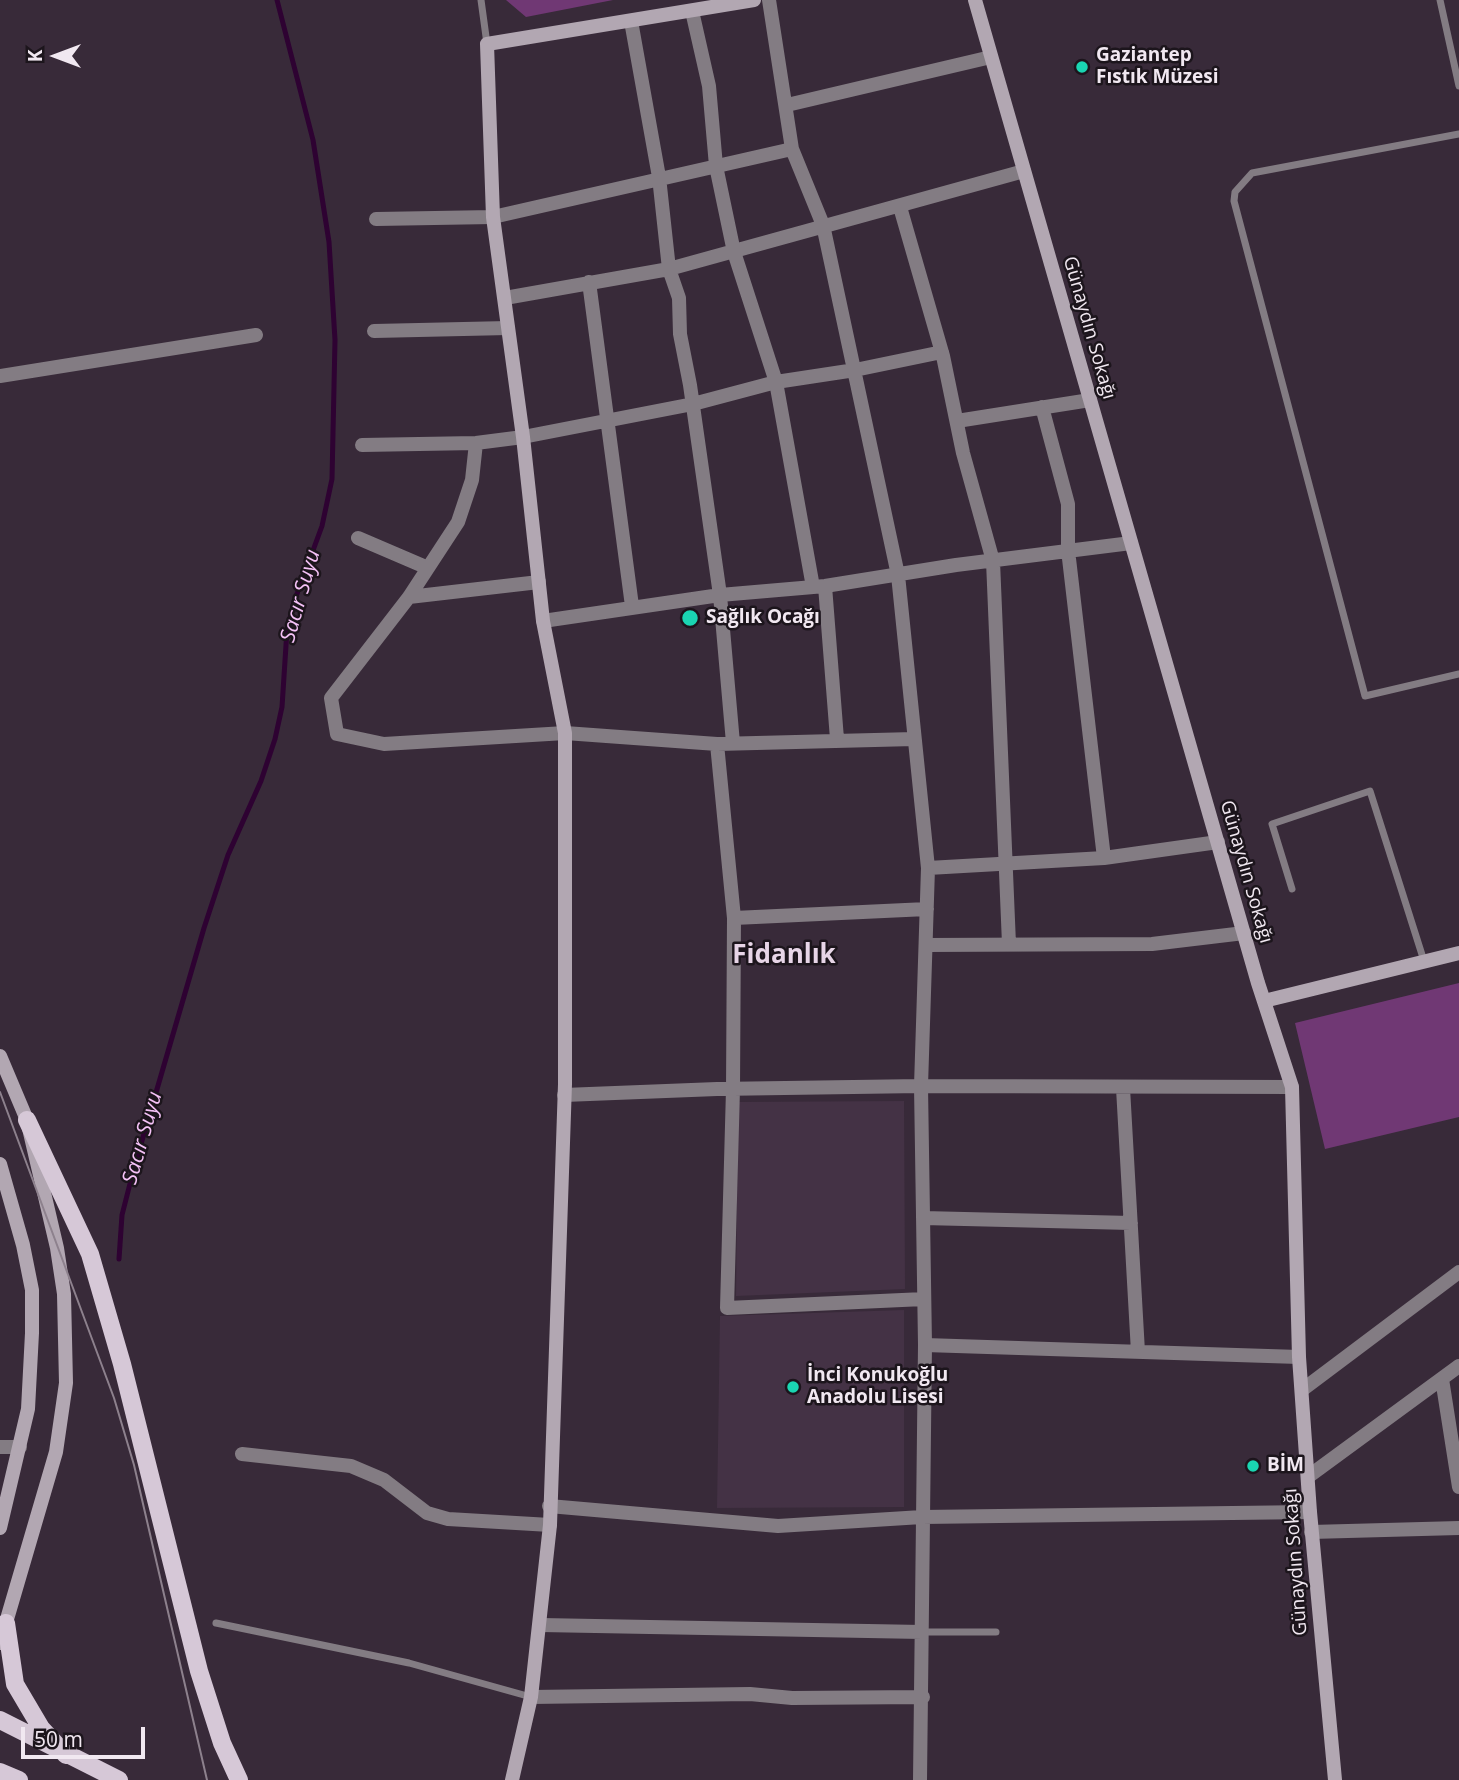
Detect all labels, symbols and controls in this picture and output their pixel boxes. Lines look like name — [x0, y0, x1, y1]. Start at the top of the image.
north arrow — [21, 21, 91, 91]
place label: Gaziantep Fıstık Müzesi — [1096, 45, 1219, 89]
text: K — [22, 50, 48, 62]
marker: Gaziantep Fıstık Müzesi — [1074, 59, 1090, 75]
street label: Günaydın Sokağı — [1058, 254, 1120, 402]
water label: Sacır Suyu — [276, 547, 326, 645]
place label: Sağlık Ocağı — [706, 607, 820, 629]
marker: Sağlık Ocağı — [680, 608, 700, 628]
street label: Günaydın Sokağı — [1215, 798, 1277, 946]
district label: Fidanlık — [732, 940, 836, 972]
water label: Sacır Suyu — [118, 1089, 168, 1187]
place label: İnci Konukoğlu Anadolu Lisesi — [807, 1365, 948, 1409]
marker: İnci Konukoğlu Anadolu Lisesi — [785, 1379, 801, 1395]
place label: BİM — [1267, 1455, 1304, 1477]
marker: BİM — [1245, 1458, 1261, 1474]
street label: Günaydın Sokağı — [1279, 1488, 1313, 1636]
scale bar — [24, 1714, 149, 1758]
text: 50 m — [34, 1725, 83, 1753]

